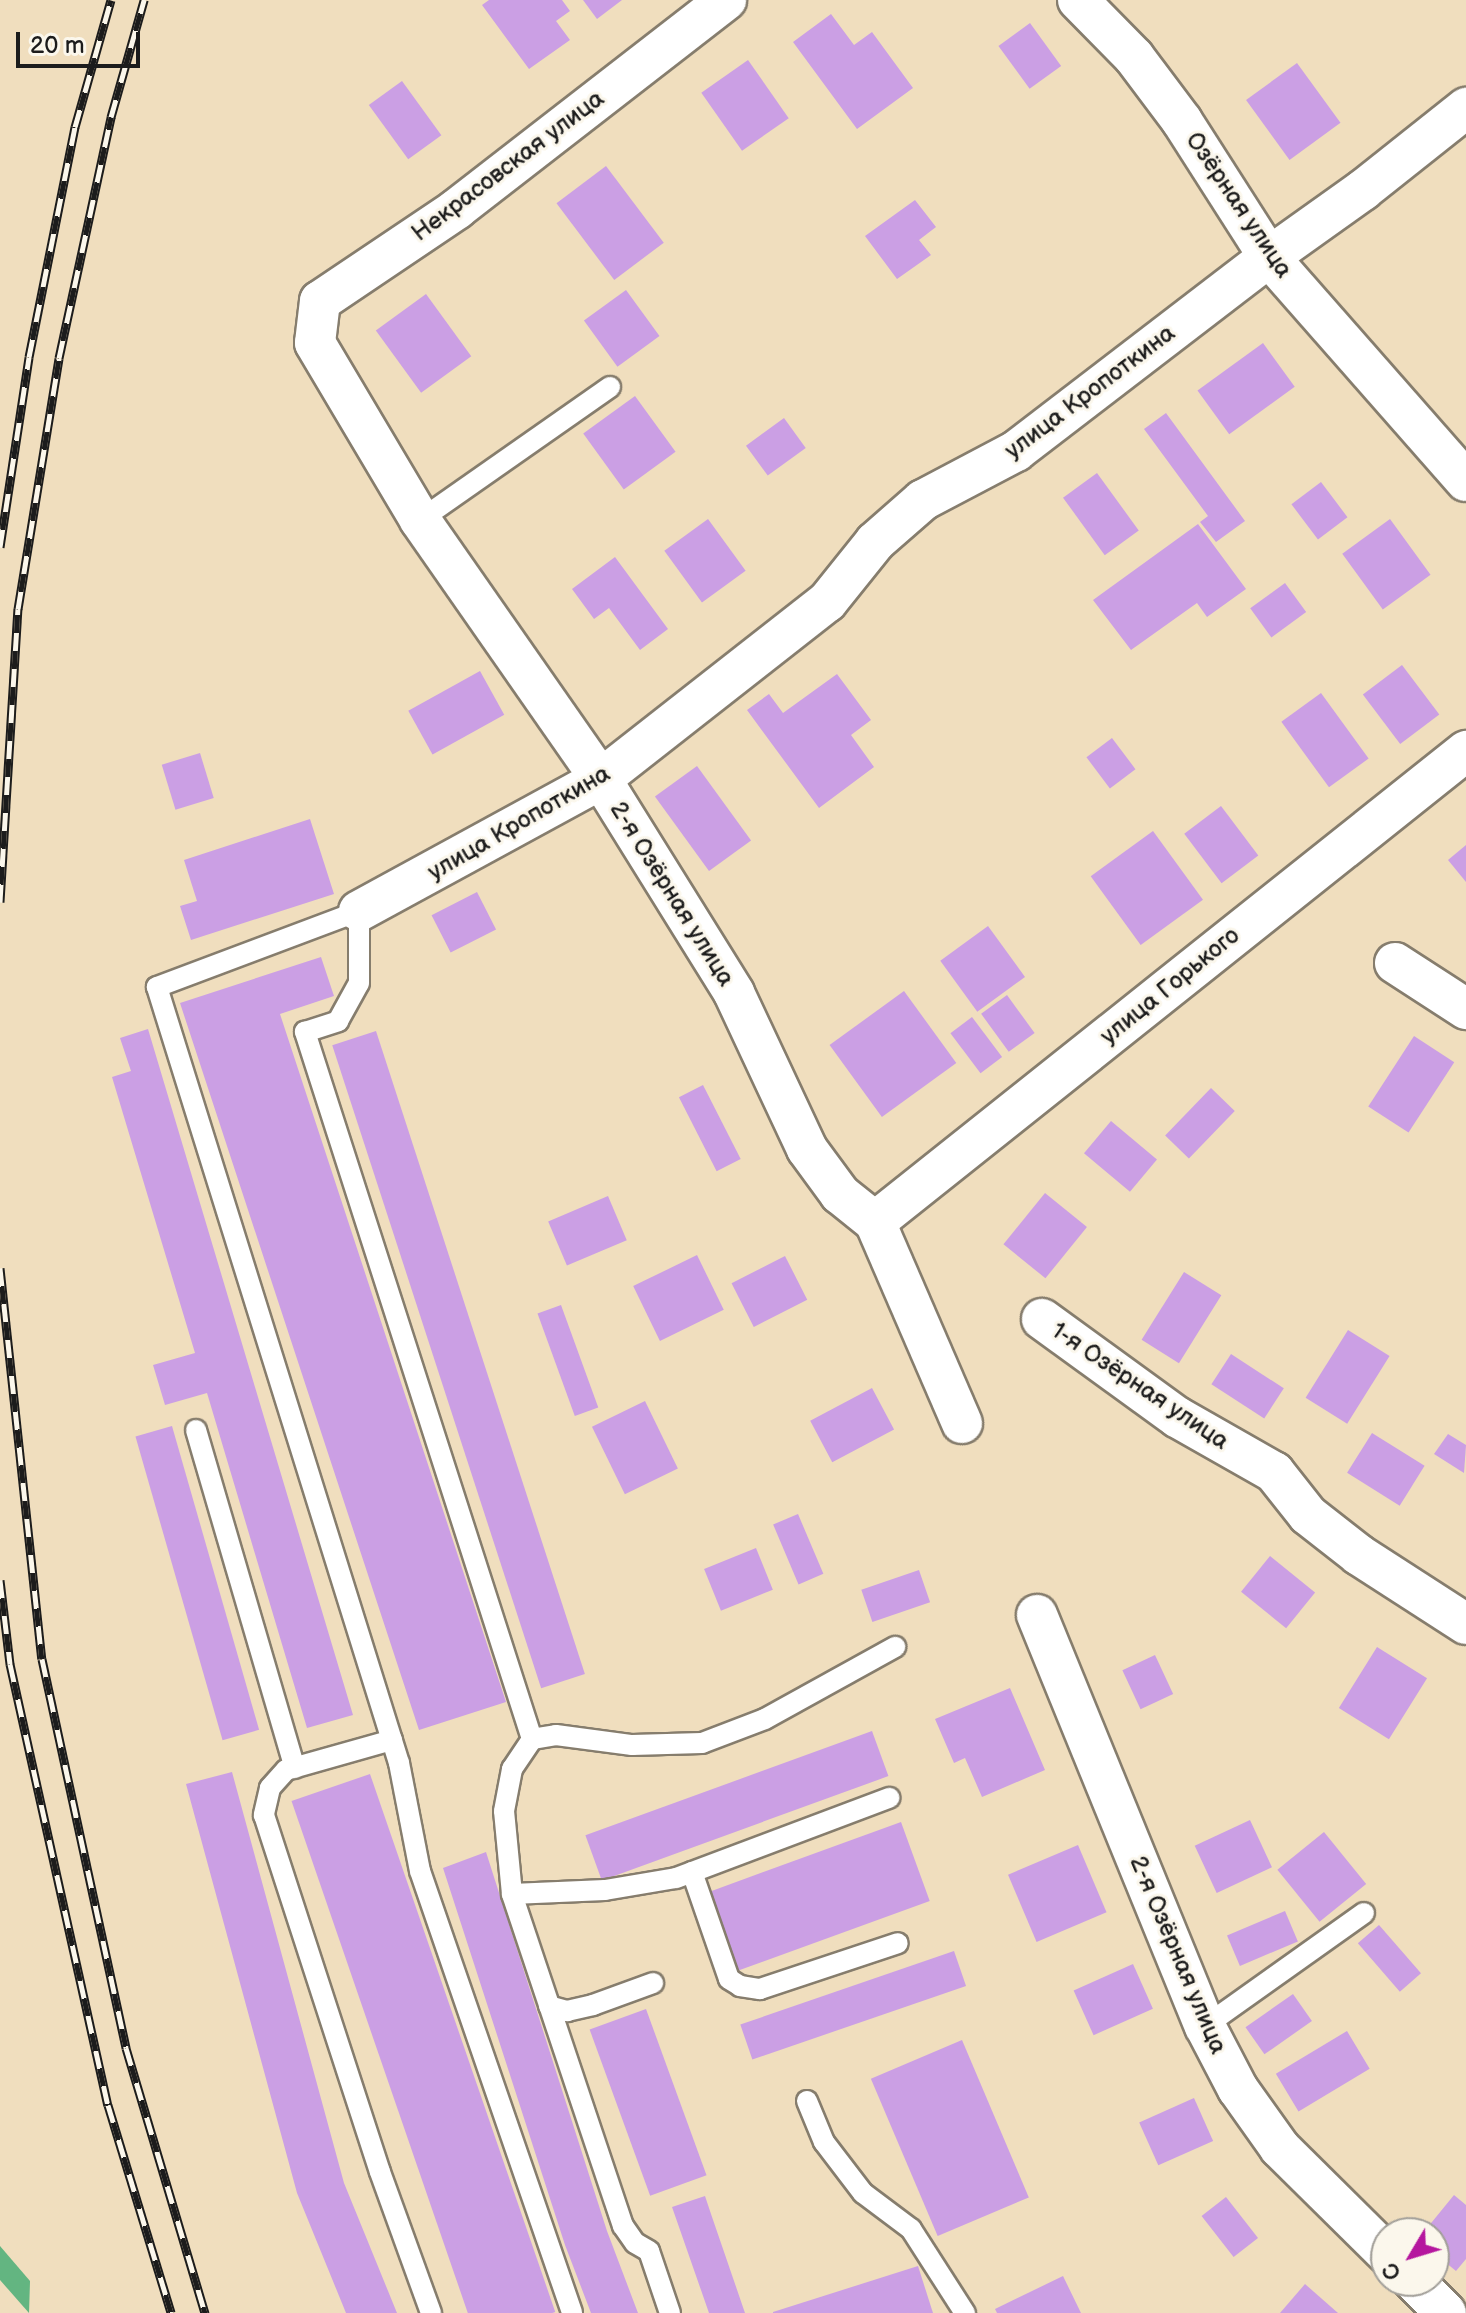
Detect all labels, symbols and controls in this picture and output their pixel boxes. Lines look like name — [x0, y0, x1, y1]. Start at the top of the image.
scale bar — [20, 16, 144, 66]
text: 20 m — [30, 31, 85, 60]
street label: Некрасовская улица — [406, 84, 610, 248]
street label: Озёрная улица — [1180, 127, 1298, 283]
street label: улица Кропоткина — [999, 319, 1181, 465]
street label: улица Кропоткина — [423, 759, 615, 887]
street label: 2-я Озёрная улица — [604, 796, 740, 992]
street label: улица Горького — [1095, 921, 1245, 1051]
street label: 1-я Озёрная улица — [1046, 1316, 1234, 1456]
street label: 2-я Озёрная улица — [1123, 1852, 1233, 2058]
north arrow — [1370, 2217, 1450, 2297]
text: С — [1377, 2257, 1408, 2285]

